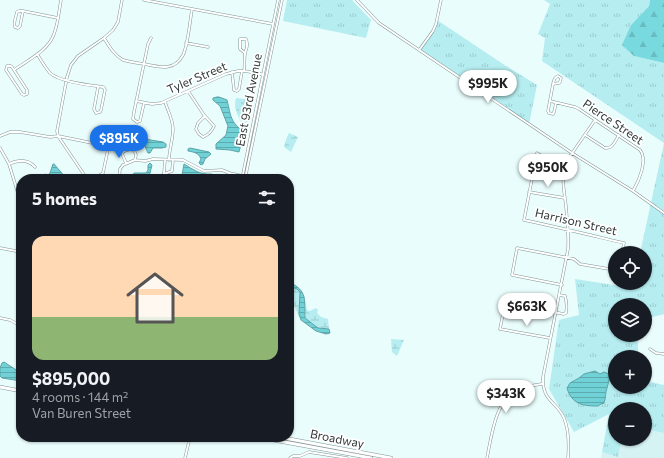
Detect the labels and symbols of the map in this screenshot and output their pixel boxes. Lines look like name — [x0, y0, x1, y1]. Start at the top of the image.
street label: East 93rd Avenue — [232, 52, 264, 147]
street label: Tyler Street — [165, 58, 229, 96]
pin: $995K — [460, 70, 516, 104]
street label: Pierce Street — [581, 96, 647, 147]
pin: $895K — [91, 125, 147, 159]
pin: $950K — [520, 154, 576, 188]
street label: Harrison Street — [534, 205, 619, 237]
pin: $663K — [499, 293, 555, 327]
pin: $343K — [478, 380, 534, 414]
street label: Broadway — [309, 426, 365, 450]

